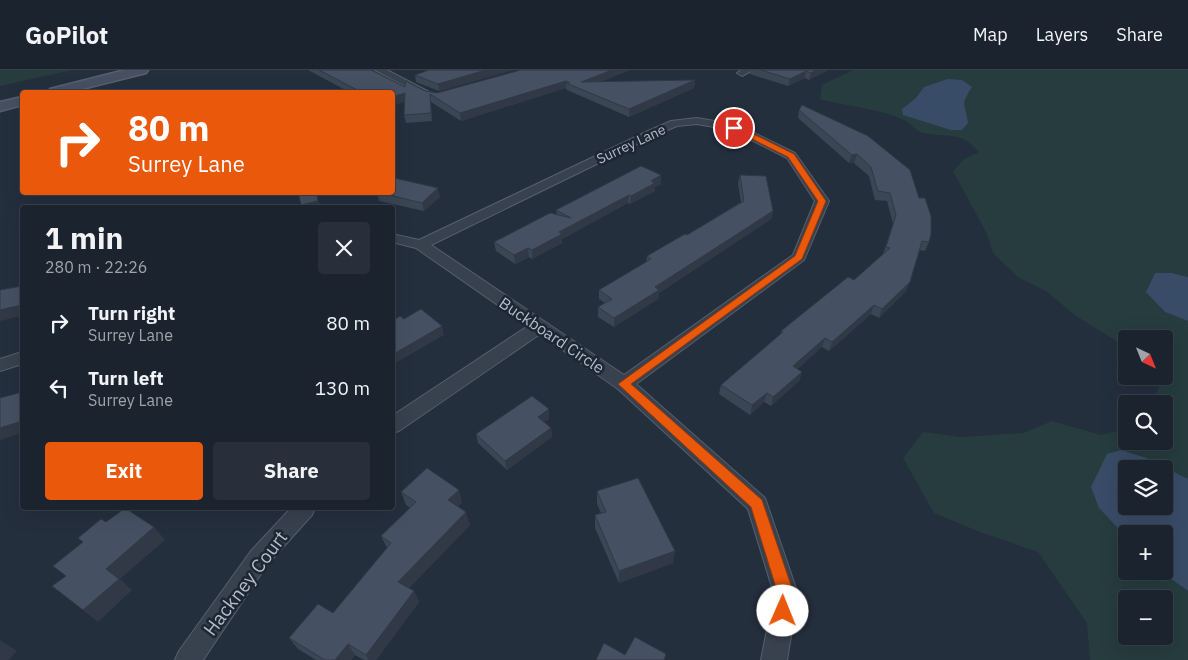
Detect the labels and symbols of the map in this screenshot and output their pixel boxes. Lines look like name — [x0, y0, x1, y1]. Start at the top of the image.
pin — [713, 107, 755, 149]
street label: Surrey Lane — [594, 120, 669, 168]
street label: Buckboard Circle — [496, 292, 609, 378]
north arrow — [1118, 330, 1172, 385]
street label: Hackney Court — [198, 526, 292, 640]
position arrow — [756, 584, 808, 636]

